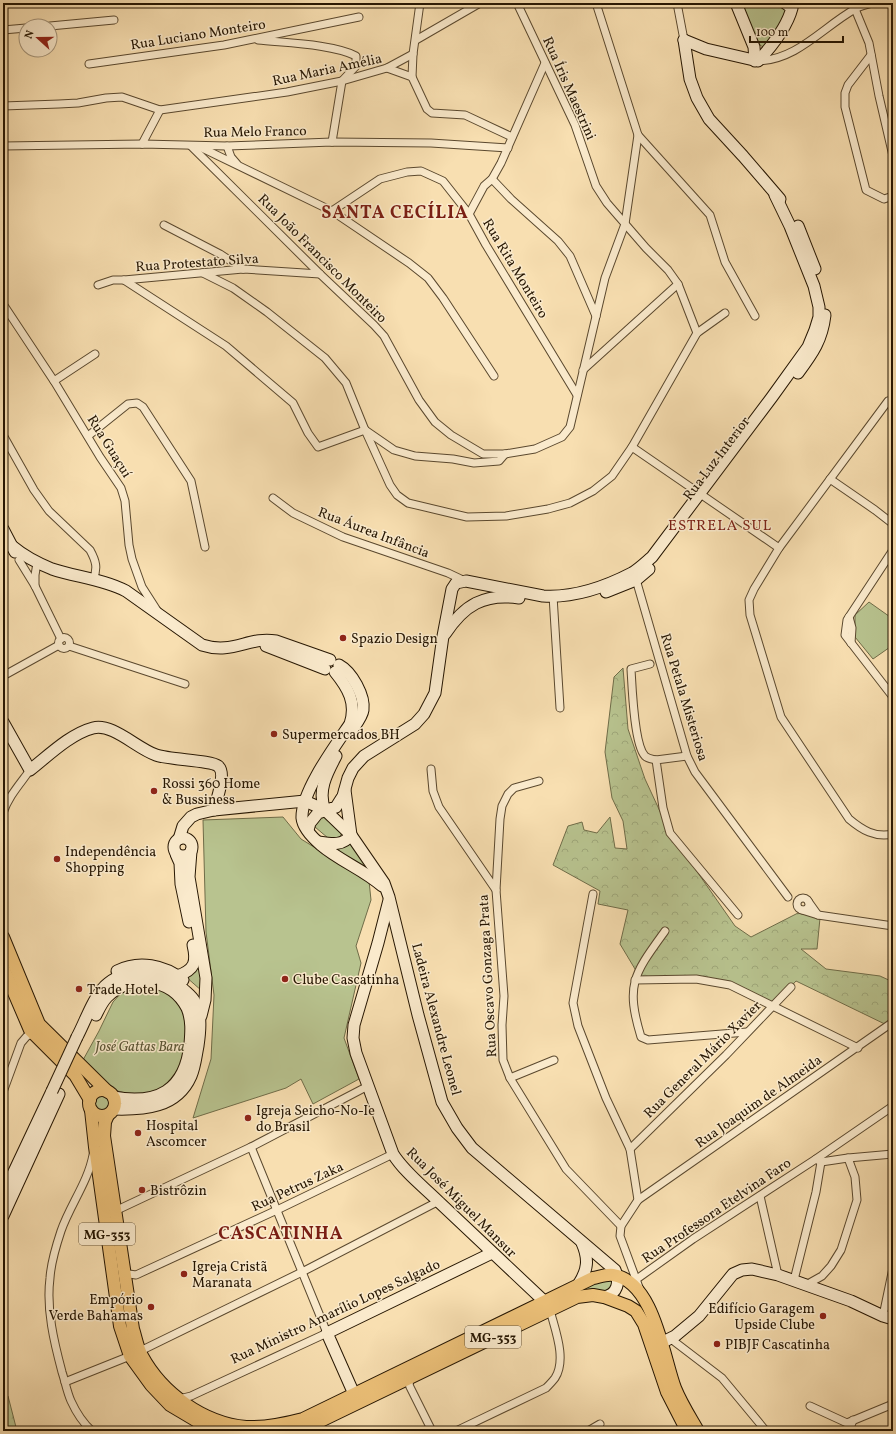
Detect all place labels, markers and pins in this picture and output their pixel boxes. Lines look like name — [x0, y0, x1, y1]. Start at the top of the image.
place label: Spazio Design — [351, 630, 438, 649]
marker: Spazio Design — [338, 633, 348, 643]
place label: Supermercados BH — [282, 726, 400, 745]
marker: Supermercados BH — [269, 729, 279, 739]
place label: Rossi 360 Home & Bussiness — [162, 775, 261, 810]
marker: Rossi 360 Home & Bussiness — [149, 786, 159, 796]
place label: Independência Shopping — [65, 843, 156, 878]
marker: Independência Shopping — [52, 854, 62, 864]
place label: Clube Cascatinha — [293, 971, 399, 990]
marker: Clube Cascatinha — [280, 974, 290, 984]
place label: Trade Hotel — [87, 981, 158, 1000]
marker: Trade Hotel — [74, 984, 84, 994]
place label: Igreja Seicho-No-Ie do Brasil — [256, 1102, 375, 1137]
marker: Igreja Seicho-No-Ie do Brasil — [243, 1113, 253, 1123]
place label: Hospital Ascomcer — [146, 1117, 207, 1152]
marker: Hospital Ascomcer — [133, 1128, 143, 1138]
place label: Bistrôzin — [150, 1182, 207, 1201]
marker: Bistrôzin — [137, 1185, 147, 1195]
place label: Igreja Cristã Maranata — [192, 1258, 267, 1293]
marker: Igreja Cristã Maranata — [179, 1269, 189, 1279]
place label: Empório Verde Bahamas — [49, 1291, 143, 1326]
place label: Edifício Garagem Upside Clube — [708, 1300, 815, 1335]
marker: Empório Verde Bahamas — [146, 1302, 156, 1312]
marker: Edifício Garagem Upside Clube — [818, 1311, 828, 1321]
place label: PIBJF Cascatinha — [725, 1336, 830, 1355]
marker: PIBJF Cascatinha — [712, 1339, 722, 1349]

